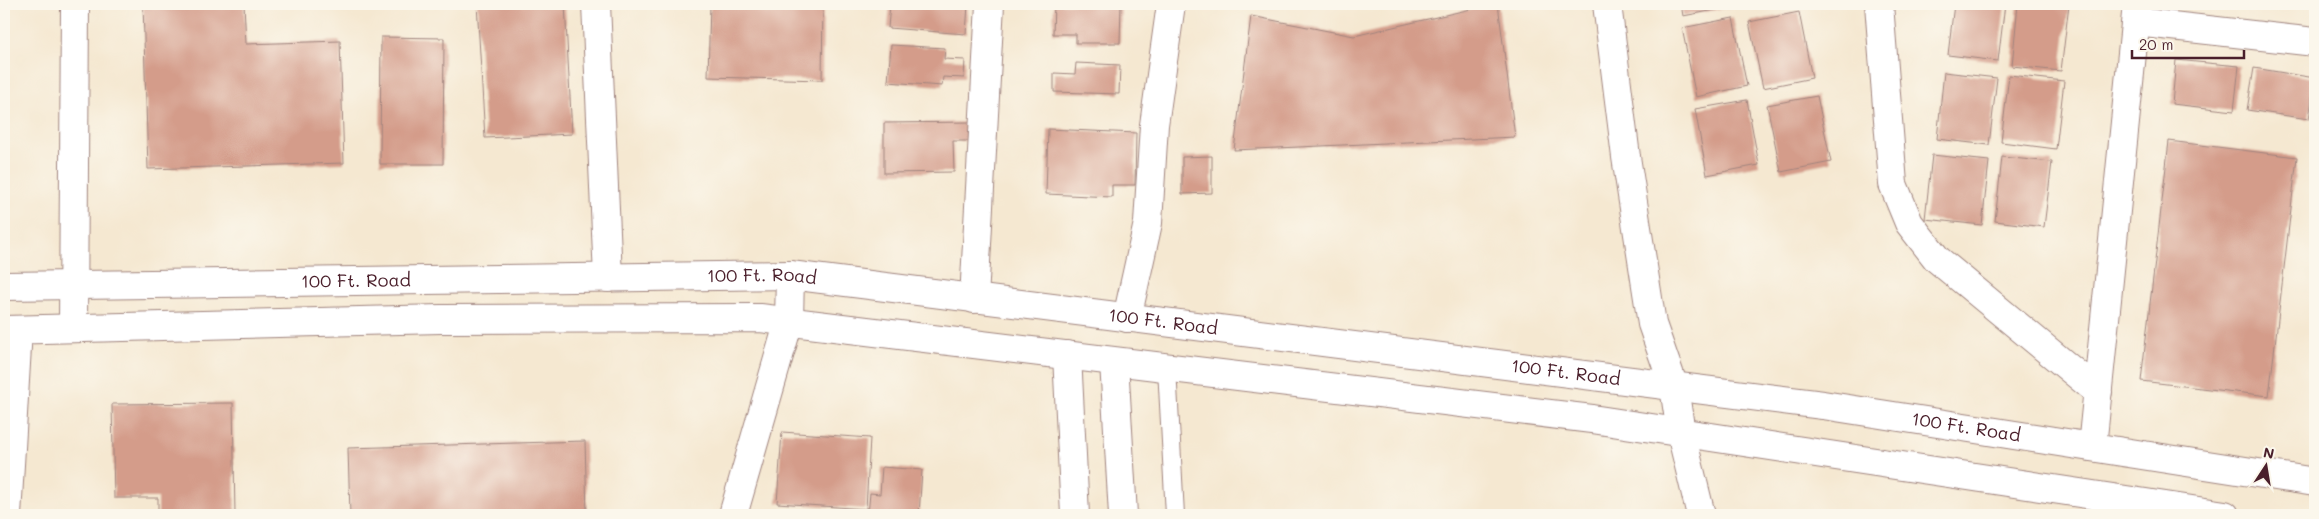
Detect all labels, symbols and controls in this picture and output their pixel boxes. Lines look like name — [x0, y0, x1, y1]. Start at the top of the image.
scale bar — [2132, 28, 2244, 60]
text: 20 m — [2139, 34, 2173, 54]
street label: 100 Ft. Road — [707, 262, 818, 289]
street label: 100 Ft. Road — [301, 267, 411, 293]
street label: 100 Ft. Road — [1107, 302, 1219, 340]
street label: 100 Ft. Road — [1510, 353, 1622, 390]
street label: 100 Ft. Road — [1910, 406, 2022, 447]
north arrow — [2242, 442, 2292, 492]
text: N — [2262, 442, 2276, 463]

